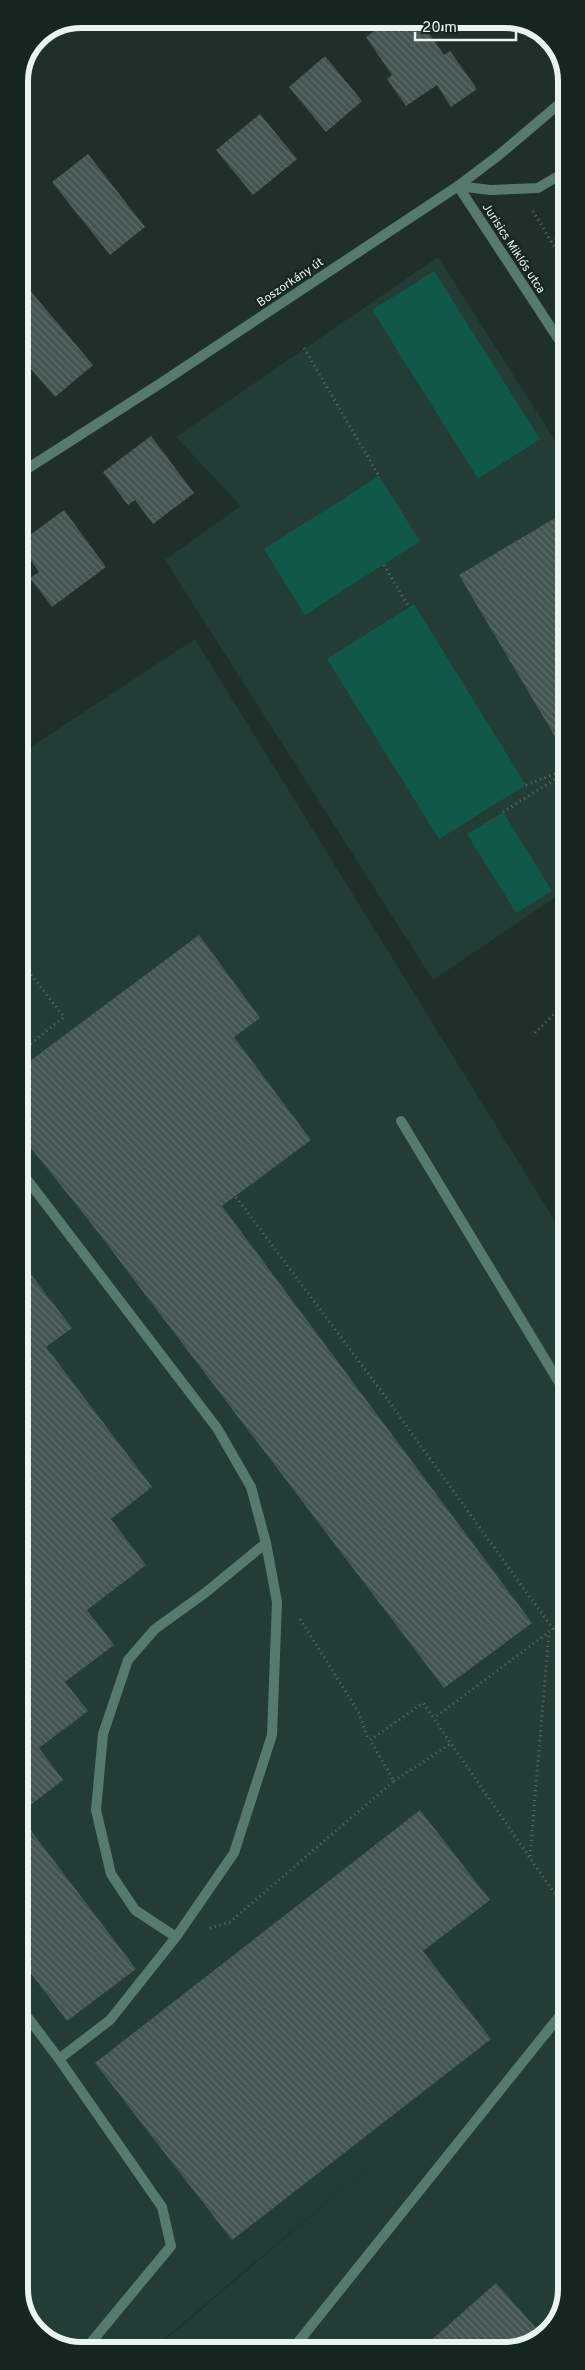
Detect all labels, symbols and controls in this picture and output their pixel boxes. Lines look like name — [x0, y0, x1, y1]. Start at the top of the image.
scale bar — [415, 10, 516, 42]
text: 20 m — [422, 19, 457, 38]
street label: Jurisics Miklós utca — [478, 200, 548, 297]
street label: Boszorkány út — [254, 255, 327, 311]

